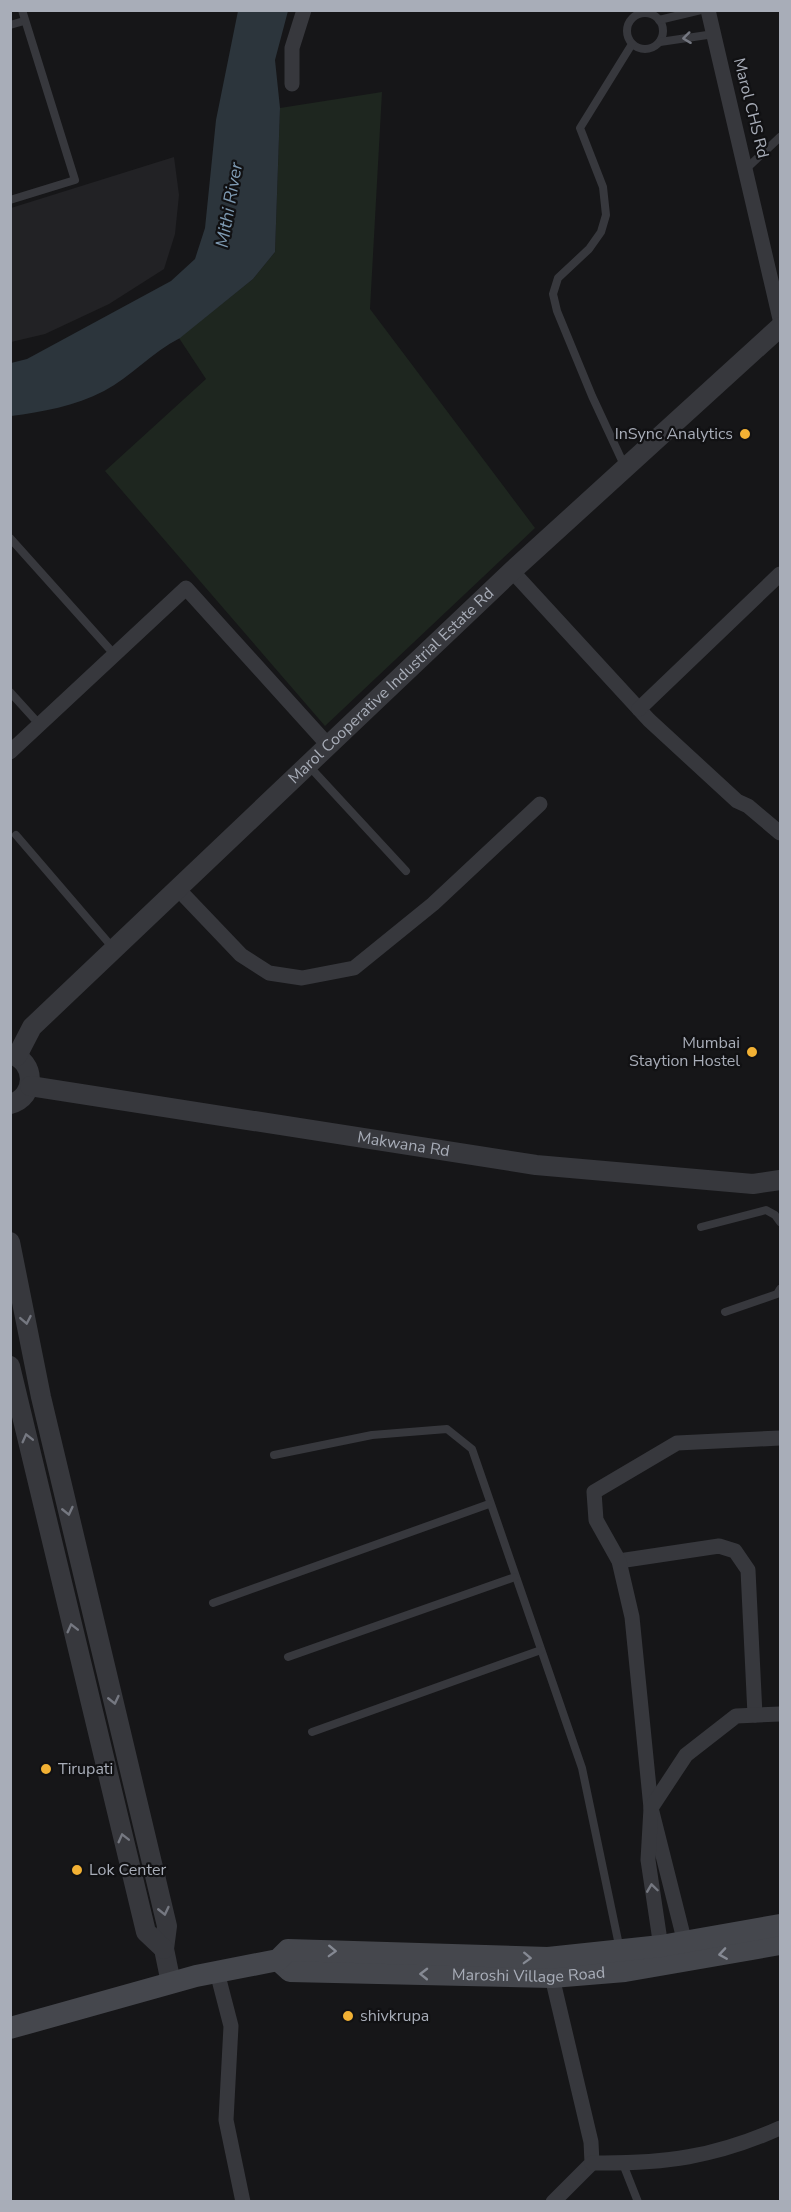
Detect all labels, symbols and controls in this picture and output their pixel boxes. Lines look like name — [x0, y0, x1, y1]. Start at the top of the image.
one-way arrow — [682, 32, 691, 44]
street label: Marol CHS Rd — [728, 56, 774, 160]
water label: Mithi River — [210, 160, 248, 250]
place label: InSync Analytics — [615, 423, 733, 445]
marker: InSync Analytics — [738, 427, 752, 441]
street label: Marol Cooperative Industrial Estate Rd — [283, 583, 499, 789]
place label: Mumbai Staytion Hostel — [629, 1032, 740, 1072]
marker: Mumbai Staytion Hostel — [745, 1045, 759, 1059]
street label: Makwana Rd — [356, 1126, 451, 1162]
one-way arrow — [19, 1315, 32, 1325]
one-way arrow — [21, 1434, 34, 1444]
one-way arrow — [61, 1506, 74, 1516]
one-way arrow — [67, 1623, 80, 1633]
one-way arrow — [106, 1695, 119, 1705]
place label: Tirupati — [58, 1758, 113, 1780]
marker: Tirupati — [39, 1762, 53, 1776]
one-way arrow — [117, 1833, 130, 1843]
place label: Lok Center — [89, 1859, 166, 1881]
marker: Lok Center — [70, 1863, 84, 1877]
one-way arrow — [646, 1883, 659, 1893]
one-way arrow — [156, 1905, 169, 1915]
one-way arrow — [328, 1945, 337, 1957]
one-way arrow — [718, 1947, 727, 1959]
one-way arrow — [523, 1951, 532, 1964]
street label: Maroshi Village Road — [452, 1962, 606, 1988]
one-way arrow — [420, 1968, 429, 1980]
place label: shivkrupa — [360, 2005, 429, 2027]
marker: shivkrupa — [341, 2009, 355, 2023]

